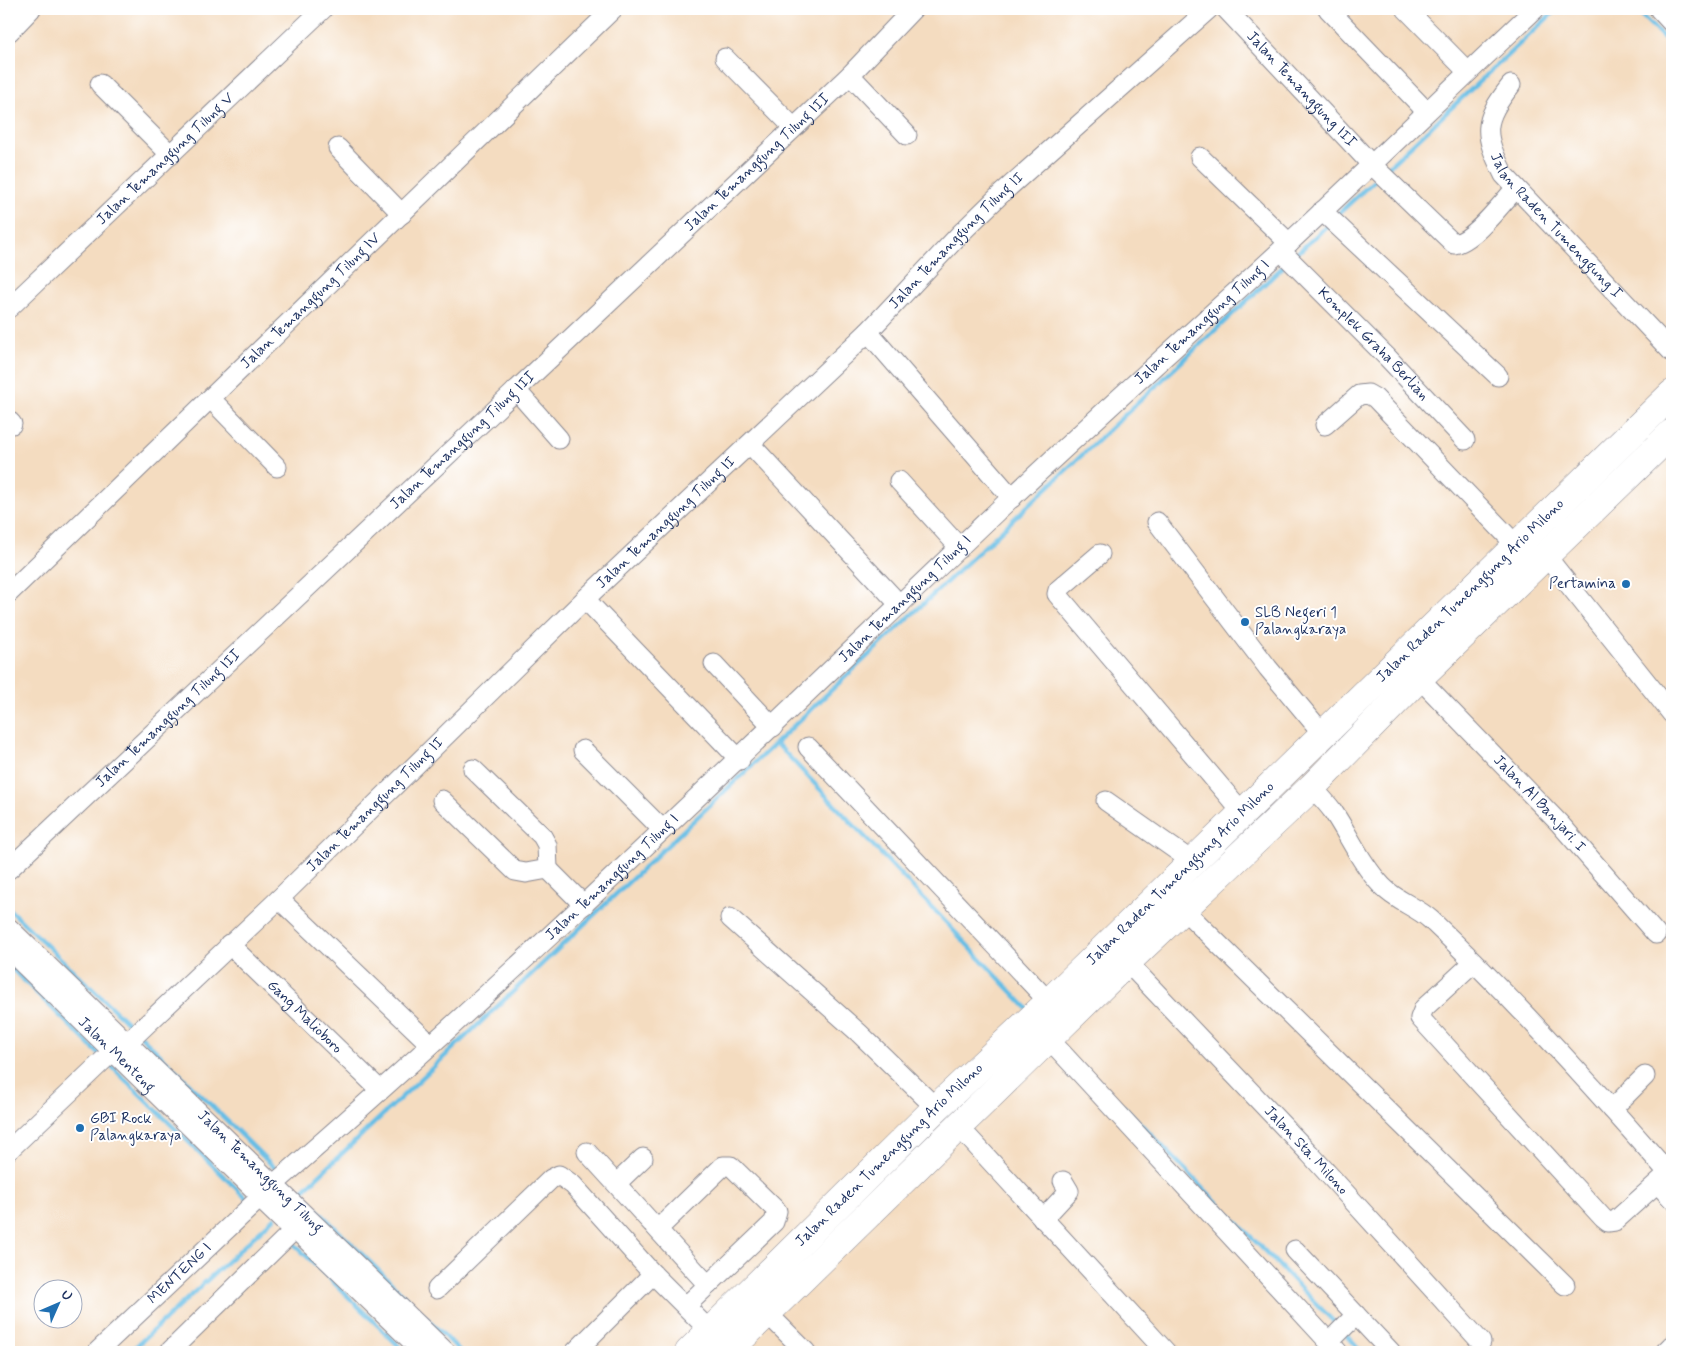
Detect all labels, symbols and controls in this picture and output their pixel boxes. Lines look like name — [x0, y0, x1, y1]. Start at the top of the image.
street label: Jalan Temanggung III — [1242, 27, 1361, 152]
street label: Jalan Temanggung Tilung V — [92, 89, 239, 230]
street label: Jalan Temanggung Tilung III — [680, 89, 835, 236]
street label: Jalan Raden Tumenggung I — [1485, 150, 1627, 303]
street label: Jalan Temanggung Tilung II — [884, 168, 1028, 314]
street label: Jalan Temanggung Tilung IV — [236, 229, 385, 374]
street label: Jalan Temanggung Tilung I — [1130, 255, 1274, 389]
street label: Komplek Graha Berlian — [1313, 283, 1433, 405]
street label: Jalan Temanggung Tilung III — [386, 367, 540, 514]
street label: Jalan Temanggung Tilung II — [592, 452, 740, 593]
street label: Jalan Raden Tumenggung Ario Milono — [1372, 494, 1569, 687]
street label: Jalan Temanggung Tilung I — [834, 531, 976, 667]
place label: Pertamina — [1549, 574, 1616, 594]
marker: Pertamina — [1620, 578, 1632, 590]
place label: SLB Negeri 1 Palangkaraya — [1255, 603, 1346, 640]
marker: SLB Negeri 1 Palangkaraya — [1239, 616, 1251, 628]
street label: Jalan Temanggung Tilung III — [91, 645, 246, 792]
street label: Jalan Temanggung Tilung II — [302, 733, 448, 877]
street label: Jalan Al Banjari. I — [1489, 751, 1590, 857]
street label: Jalan Raden Tumenggung Ario Milono — [1082, 777, 1279, 970]
street label: Jalan Temanggung Tilung I — [541, 810, 684, 945]
street label: Gang Malioboro — [262, 976, 347, 1058]
street label: Jalan Menteng — [73, 1012, 159, 1098]
street label: Jalan Raden Tumenggung Ario Milono — [791, 1059, 988, 1251]
street label: Jalan Sta. Milono — [1259, 1102, 1353, 1200]
street label: Jalan Temanggung Tilung — [193, 1106, 327, 1238]
place label: GBI Rock Palangkaraya — [90, 1109, 181, 1146]
marker: GBI Rock Palangkaraya — [74, 1122, 86, 1134]
street label: MENTENG I — [143, 1238, 216, 1309]
north arrow — [32, 1278, 82, 1328]
text: U — [57, 1286, 76, 1305]

